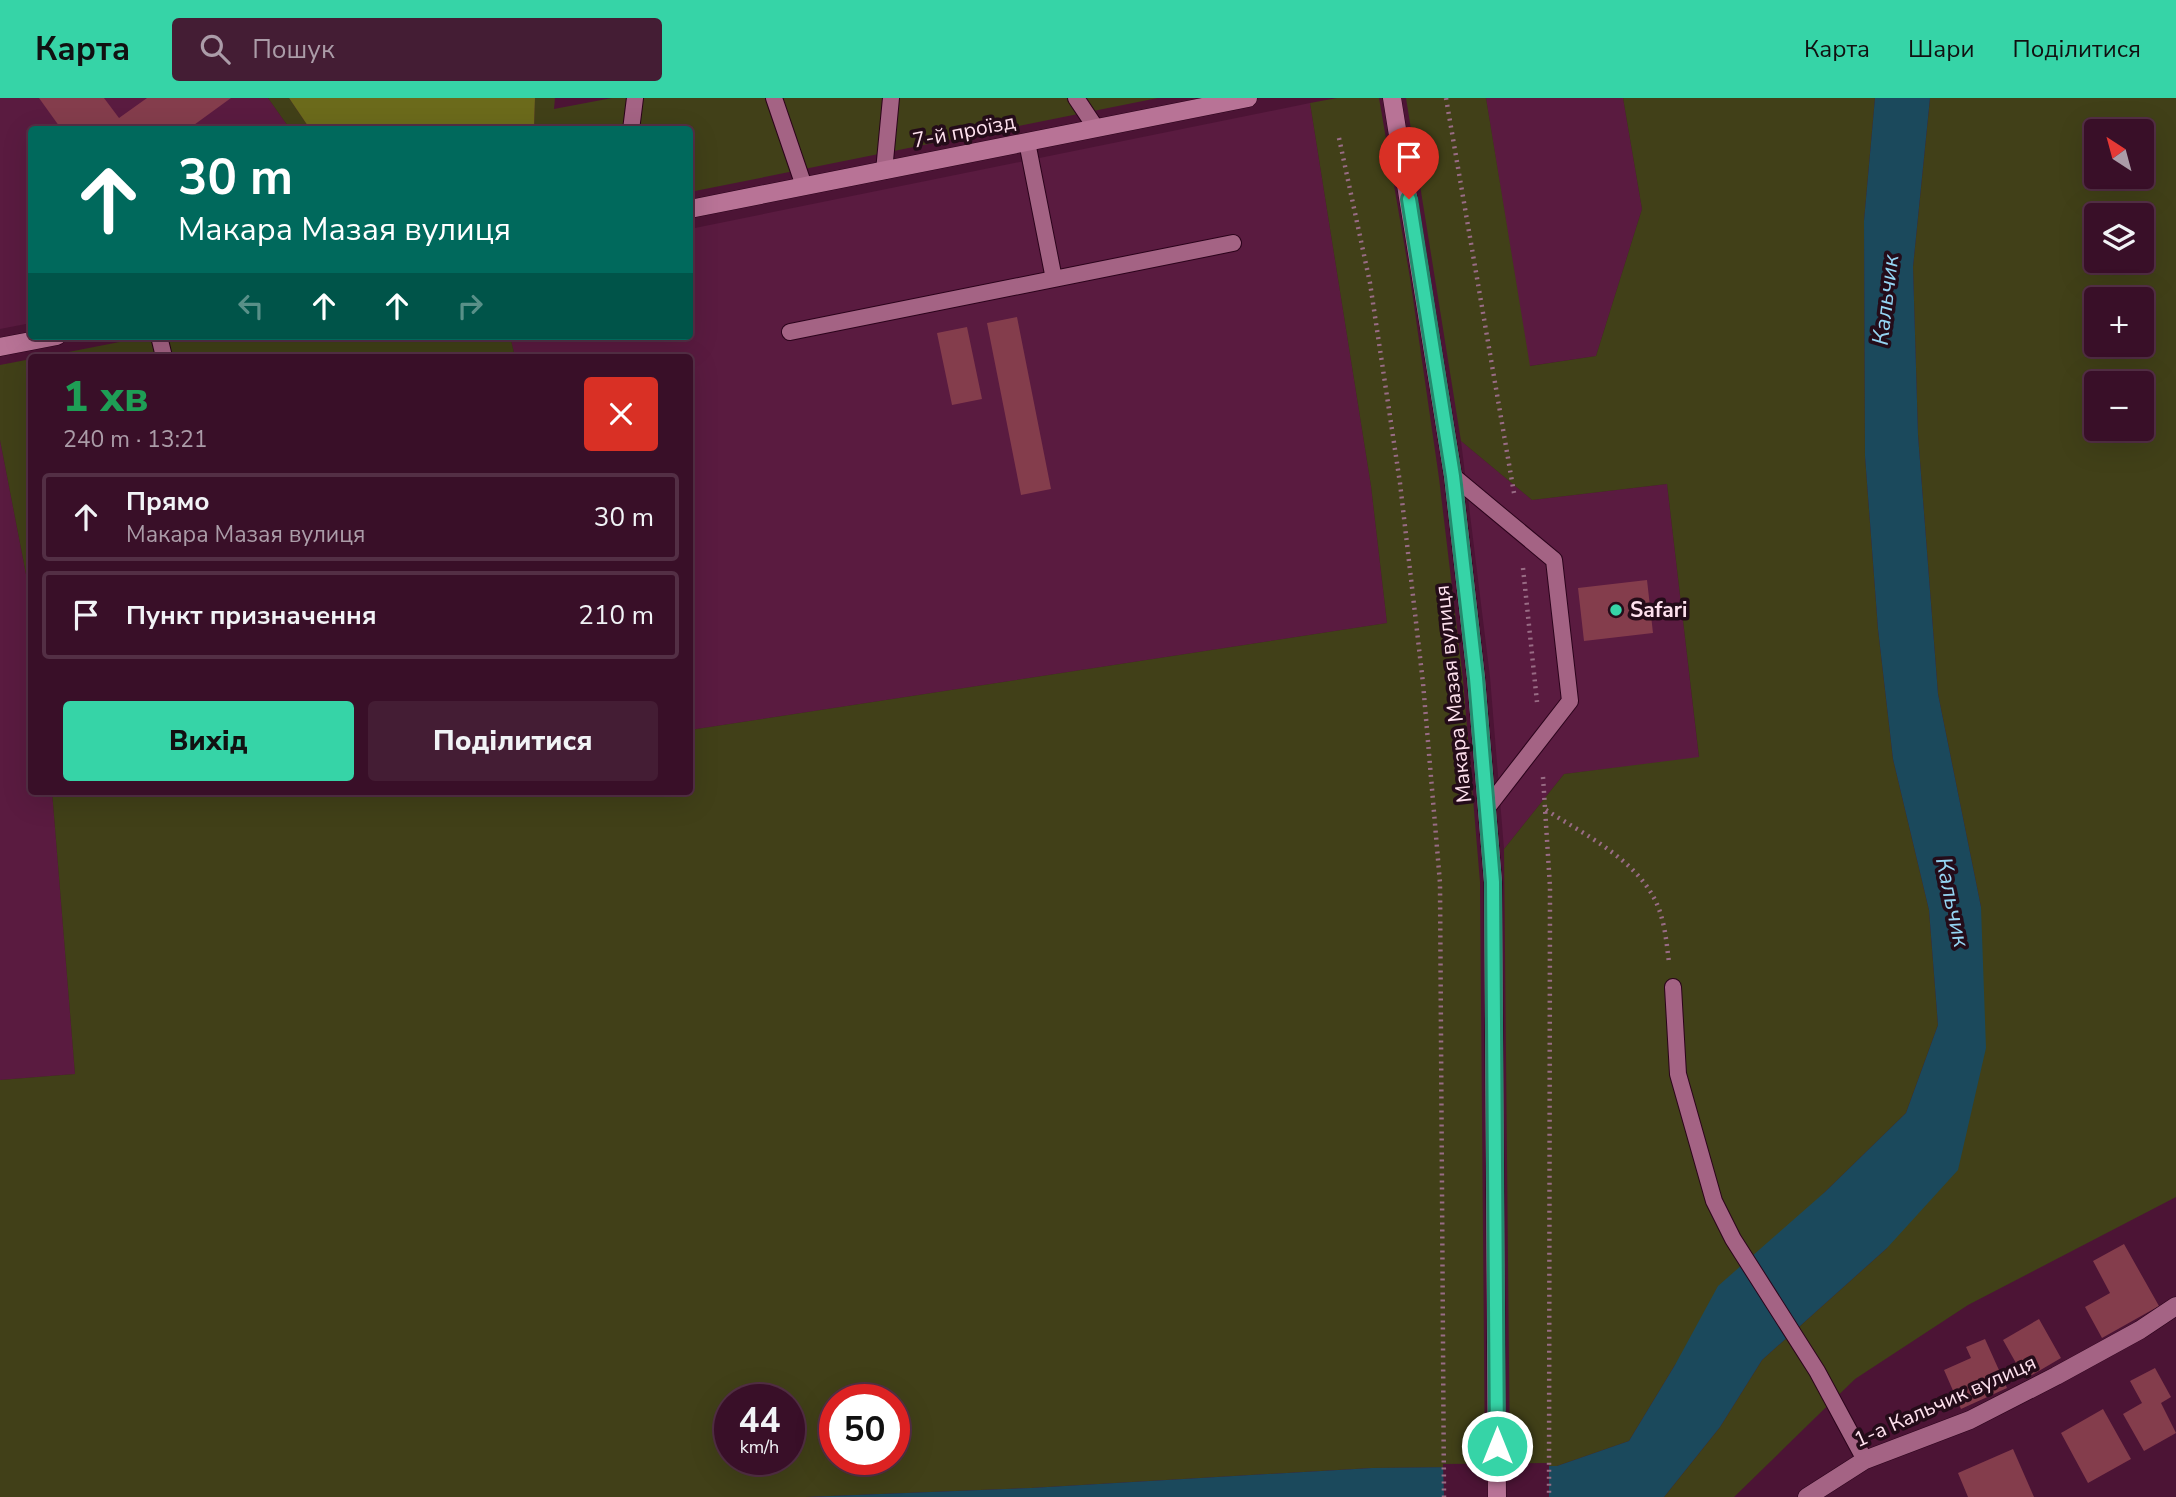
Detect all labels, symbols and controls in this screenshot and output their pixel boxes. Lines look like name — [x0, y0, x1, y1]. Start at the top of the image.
search box — [172, 18, 662, 81]
text: Карта — [35, 27, 130, 72]
icon: search — [196, 30, 234, 68]
text: Пошук — [252, 32, 335, 67]
text: Карта — [1804, 33, 1870, 65]
text: Шари — [1908, 33, 1975, 65]
text: Поділитися — [2013, 33, 2141, 65]
street label: 7-й проїзд — [910, 107, 1018, 155]
north arrow — [2084, 119, 2154, 189]
map controls — [2084, 119, 2154, 441]
pin — [1379, 127, 1439, 199]
icon: arrive — [1390, 138, 1428, 176]
text: 30 m — [178, 144, 293, 211]
icon: ahead — [63, 154, 154, 245]
button: layers — [2084, 203, 2154, 273]
text: Макара Мазая вулиця — [178, 208, 511, 251]
water label: Кальчик — [1865, 252, 1907, 347]
icon: left — [232, 287, 270, 325]
icon: ahead — [305, 287, 343, 325]
icon: ahead — [378, 287, 416, 325]
icon: right — [451, 287, 489, 325]
button: + — [2084, 287, 2154, 357]
text: 1 хв — [63, 369, 148, 426]
button: − — [2084, 371, 2154, 441]
button: close — [584, 377, 658, 451]
text: 240 m · 13:21 — [63, 424, 208, 455]
text: Прямо — [126, 484, 210, 519]
icon: ahead — [67, 498, 105, 536]
text: 30 m — [594, 500, 654, 535]
text: Макара Мазая вулиця — [126, 519, 365, 550]
street label: Макара Мазая вулиця — [1428, 584, 1478, 804]
icon: arrive — [67, 596, 105, 634]
place label: Safari — [1630, 596, 1687, 624]
text: Пункт призначення — [126, 598, 377, 633]
text: 210 m — [578, 598, 654, 633]
marker: Safari — [1608, 602, 1624, 618]
button: Вихід — [63, 701, 354, 781]
button: Поділитися — [368, 701, 658, 781]
water label: Кальчик — [1928, 854, 1977, 951]
street label: 1-а Кальчик вулиця — [1849, 1348, 2041, 1454]
speed limit sign: 50 — [819, 1384, 910, 1475]
text: 44 — [738, 1397, 781, 1444]
position arrow — [1460, 1409, 1534, 1483]
text: km/h — [740, 1435, 779, 1459]

